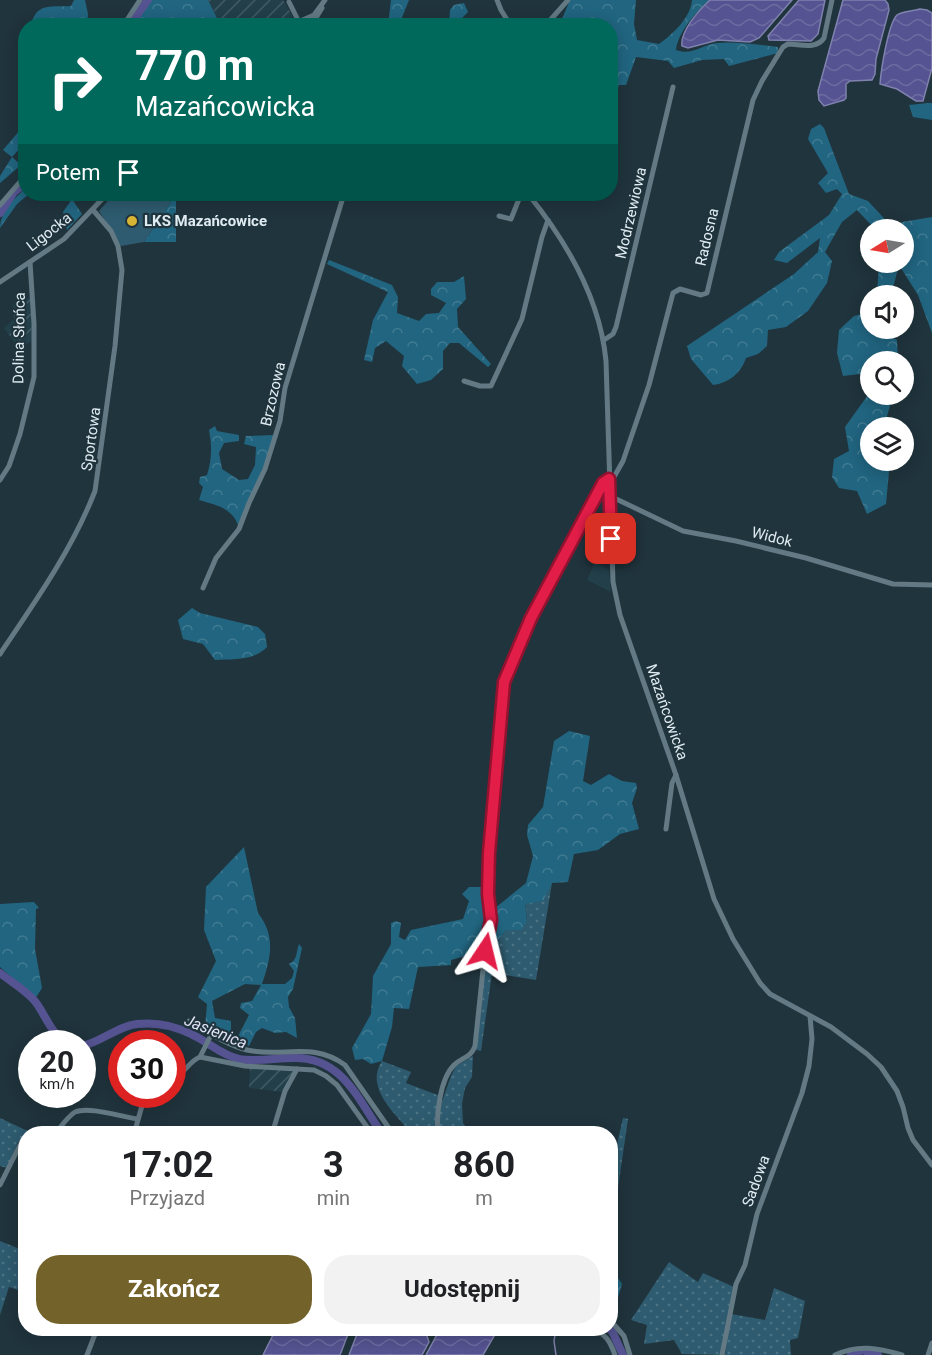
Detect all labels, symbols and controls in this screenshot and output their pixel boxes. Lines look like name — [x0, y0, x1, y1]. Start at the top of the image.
text: 770 m — [135, 41, 254, 90]
icon: right — [36, 42, 114, 120]
text: Mazańcowicka — [135, 91, 315, 123]
icon: arrive — [112, 156, 145, 189]
text: Potem — [36, 160, 100, 185]
street label: Modrzewiowa — [612, 165, 650, 261]
street label: Radosna — [692, 206, 722, 268]
street label: Ligocka — [23, 209, 75, 255]
place label: LKS Mazańcowice — [144, 212, 267, 230]
marker: LKS Mazańcowice — [125, 214, 139, 228]
north arrow — [860, 219, 914, 273]
map controls — [860, 219, 914, 471]
button: sound — [860, 285, 914, 339]
street label: Dolina Słońca — [9, 292, 29, 384]
button: search — [860, 351, 914, 405]
street label: Brzozowa — [257, 360, 289, 428]
street label: Sportowa — [78, 406, 104, 472]
button: layers — [860, 417, 914, 471]
pin — [585, 513, 636, 564]
icon: arrive — [594, 522, 627, 555]
street label: Widok — [750, 523, 795, 551]
street label: Mazańcowicka — [642, 662, 692, 762]
position arrow — [453, 919, 517, 983]
water label: Jasienica — [182, 1010, 250, 1053]
speed limit sign: 30 — [108, 1030, 186, 1108]
text: 20 — [40, 1044, 74, 1079]
text: km/h — [39, 1075, 75, 1093]
text: 17:02 — [121, 1144, 214, 1186]
text: 3 — [323, 1144, 344, 1186]
text: 860 — [453, 1144, 515, 1186]
street label: Sadowa — [738, 1153, 774, 1209]
text: Przyjazd — [130, 1186, 205, 1210]
text: min — [317, 1186, 350, 1210]
text: m — [475, 1186, 493, 1210]
button: Zakończ — [36, 1255, 312, 1324]
button: Udostępnij — [324, 1255, 600, 1324]

